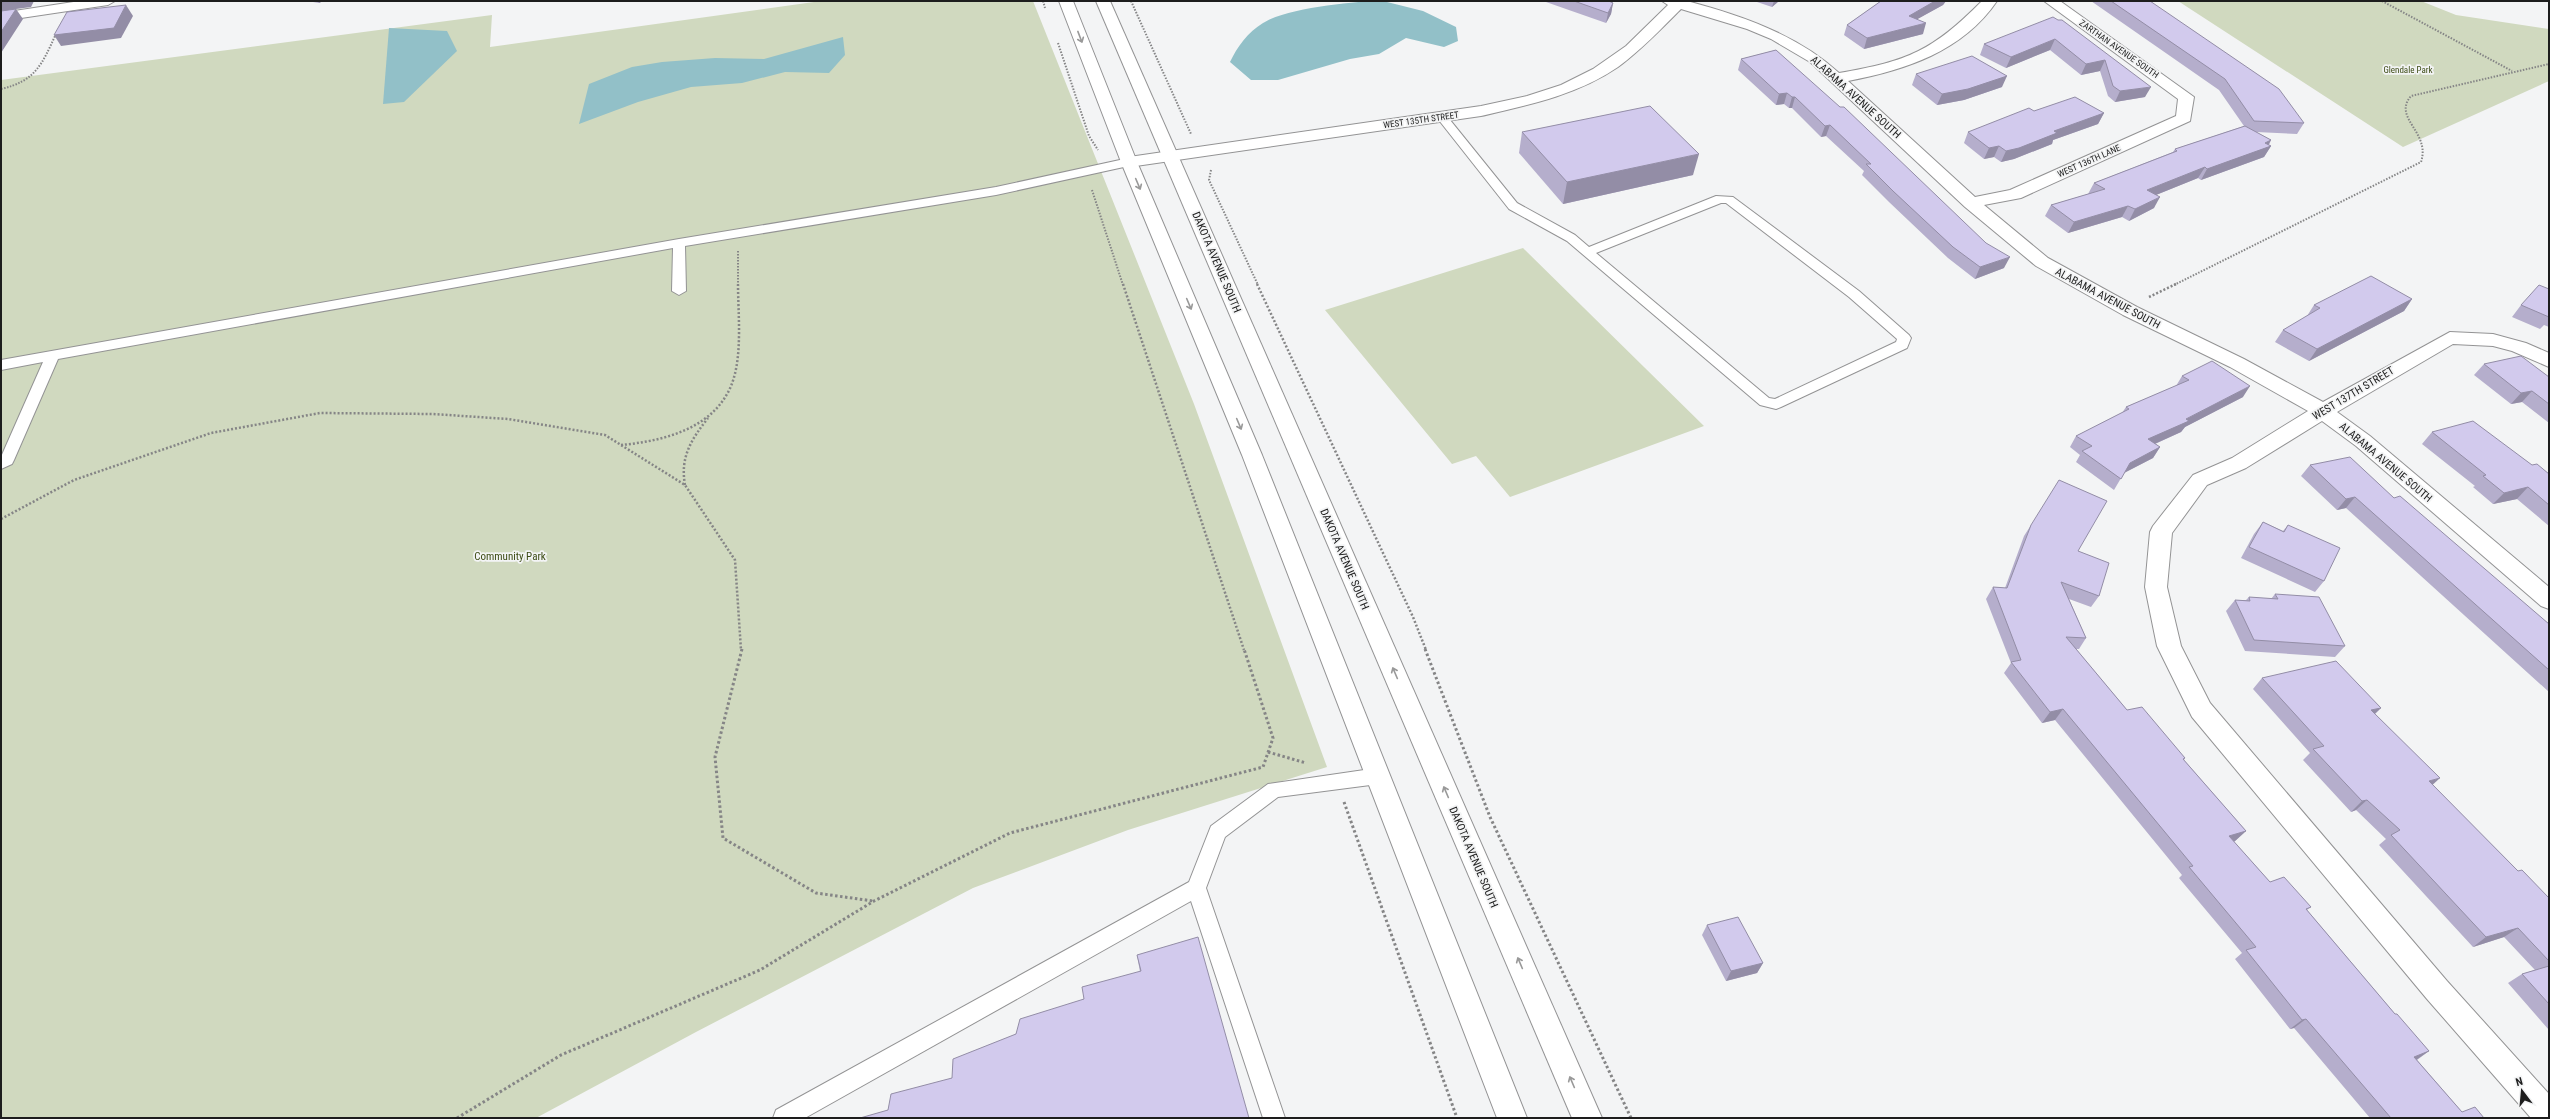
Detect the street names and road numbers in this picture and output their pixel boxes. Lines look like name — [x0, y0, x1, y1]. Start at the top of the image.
street label: ZARTHAN AVENUE SOUTH — [2077, 18, 2161, 80]
street label: ALABAMA AVENUE SOUTH — [1808, 53, 1904, 141]
street label: WEST 135TH STREET — [1383, 110, 1460, 130]
street label: WEST 136TH LANE — [2056, 142, 2122, 179]
street label: DAKOTA AVENUE SOUTH — [1189, 210, 1244, 315]
street label: ALABAMA AVENUE SOUTH — [2053, 265, 2163, 332]
street label: WEST 137TH STREET — [2310, 364, 2397, 423]
street label: ALABAMA AVENUE SOUTH — [2337, 420, 2435, 505]
street label: DAKOTA AVENUE SOUTH — [1317, 507, 1372, 612]
street label: DAKOTA AVENUE SOUTH — [1446, 805, 1501, 910]

